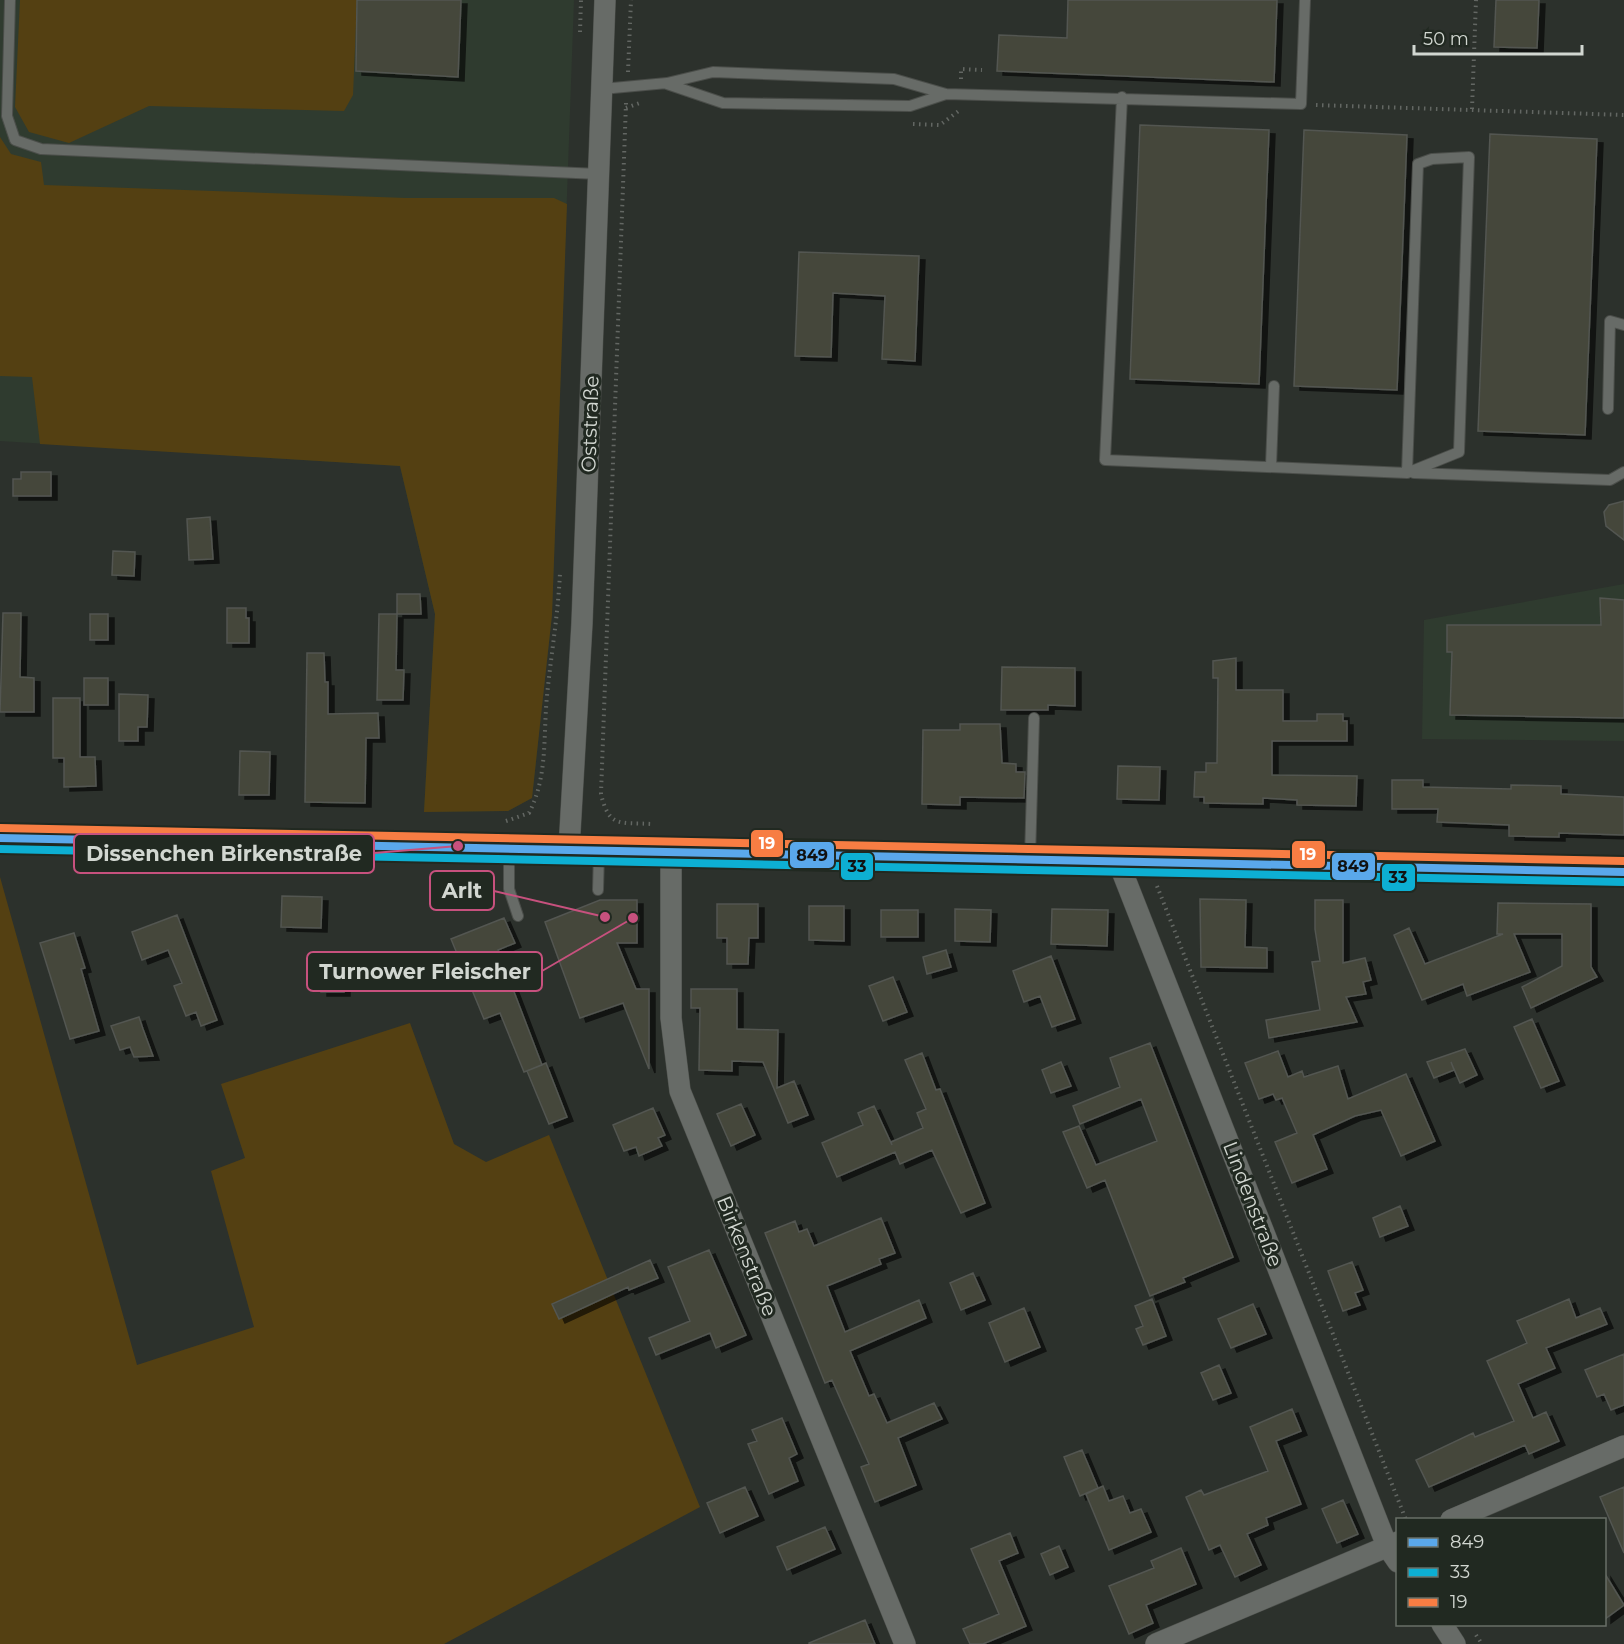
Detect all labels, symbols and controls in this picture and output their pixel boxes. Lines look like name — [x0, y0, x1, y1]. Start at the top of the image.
scale bar — [1414, 18, 1582, 56]
text: 50 m — [1423, 28, 1469, 50]
street label: Oststraße — [576, 375, 604, 473]
line badge: 19 — [750, 829, 784, 858]
callout: Dissenchen Birkenstraße — [74, 834, 374, 873]
text: 19 — [759, 834, 775, 853]
line badge: 19 — [1291, 840, 1326, 869]
text: Dissenchen Birkenstraße — [86, 841, 362, 866]
line badge: 849 — [789, 841, 835, 869]
text: 19 — [1300, 845, 1316, 864]
text: 849 — [796, 846, 828, 865]
line badge: 33 — [840, 852, 874, 881]
line badge: 849 — [1331, 852, 1376, 881]
text: 33 — [847, 857, 866, 876]
text: 849 — [1337, 857, 1369, 876]
line badge: 33 — [1381, 863, 1416, 892]
text: 33 — [1388, 868, 1407, 887]
callout: Arlt — [430, 871, 494, 910]
text: Arlt — [441, 878, 482, 903]
callout: Turnower Fleischer — [307, 952, 542, 991]
text: Turnower Fleischer — [319, 959, 531, 984]
street label: Lindenstraße — [1218, 1138, 1288, 1270]
street label: Birkenstraße — [712, 1192, 782, 1320]
legend — [1396, 1518, 1606, 1626]
text: 849 — [1450, 1531, 1484, 1553]
text: 33 — [1450, 1561, 1470, 1583]
text: 19 — [1450, 1591, 1467, 1613]

